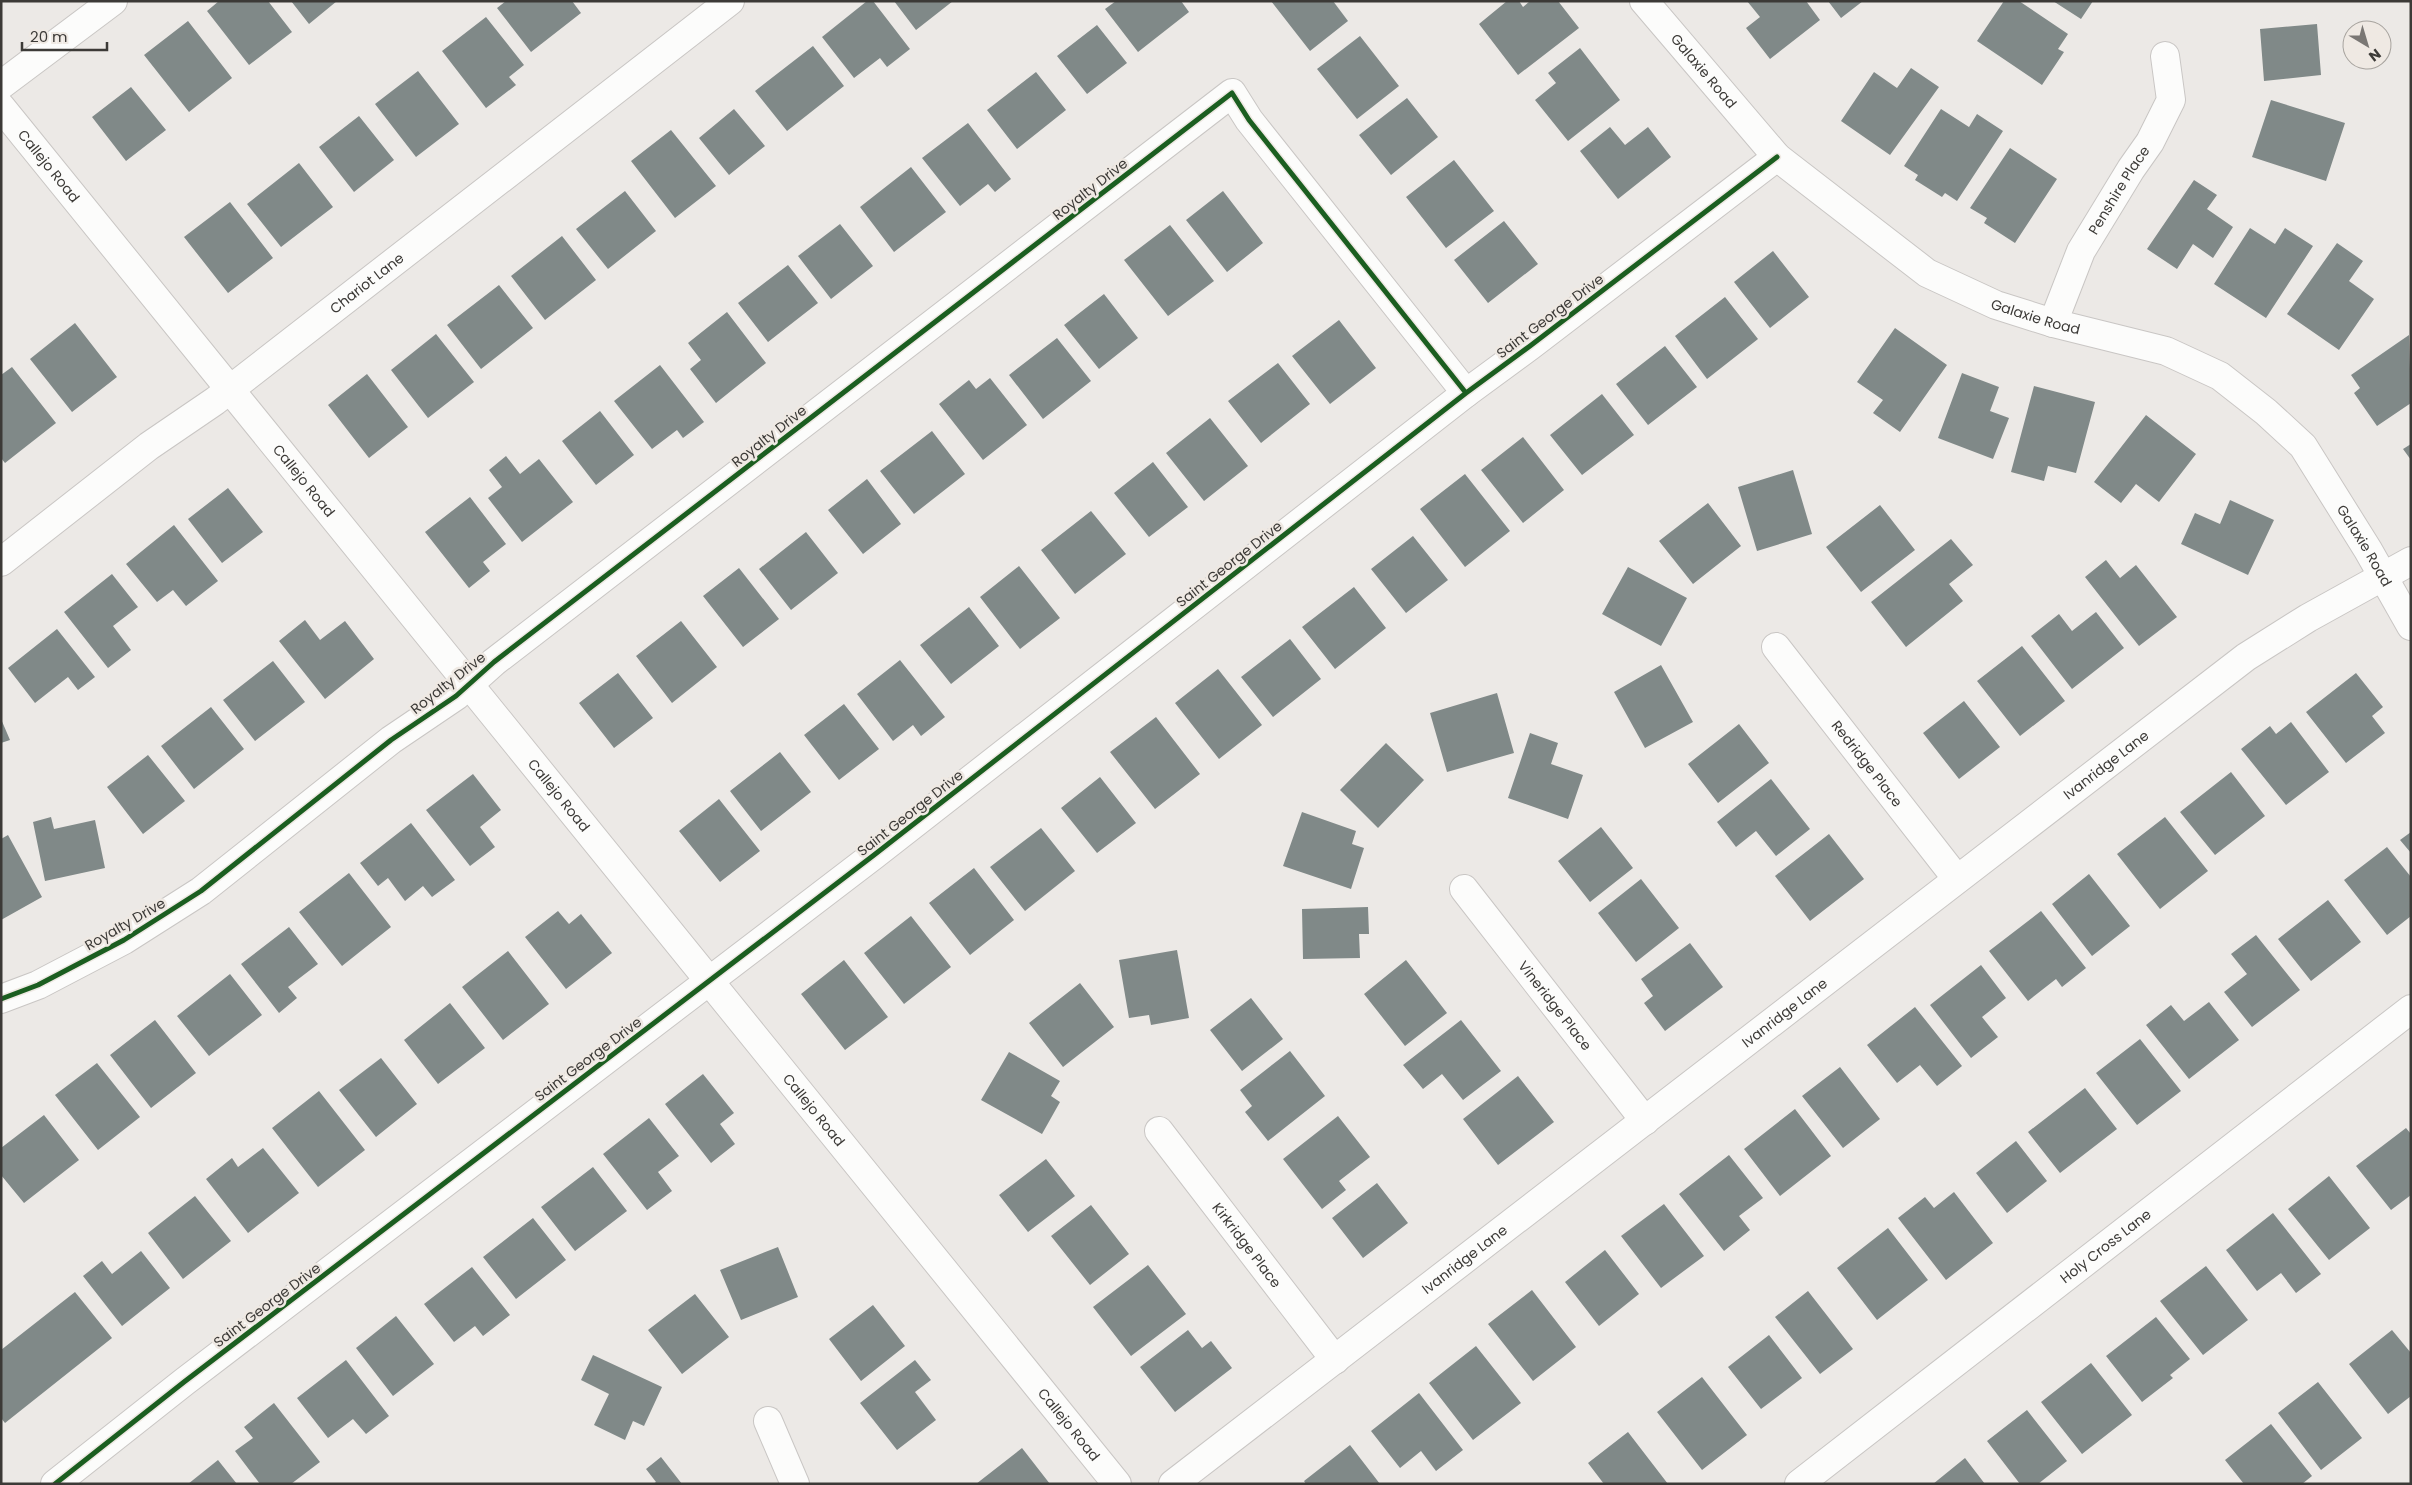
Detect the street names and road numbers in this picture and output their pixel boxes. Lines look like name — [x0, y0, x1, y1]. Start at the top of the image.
street label: Galaxie Road — [1666, 29, 1741, 113]
street label: Callejo Road — [13, 125, 84, 207]
street label: Penshire Place — [2083, 141, 2155, 238]
street label: Royalty Drive — [1048, 153, 1132, 225]
street label: Chariot Lane — [325, 248, 408, 318]
street label: Saint George Drive — [1492, 269, 1608, 363]
street label: Galaxie Road — [1988, 294, 2082, 339]
street label: Royalty Drive — [727, 400, 811, 472]
street label: Callejo Road — [268, 440, 339, 521]
street label: Galaxie Road — [2332, 501, 2397, 590]
street label: Saint George Drive — [1172, 516, 1286, 612]
street label: Royalty Drive — [406, 647, 490, 719]
street label: Redridge Place — [1827, 716, 1907, 811]
street label: Ivanridge Lane — [2059, 725, 2153, 804]
street label: Callejo Road — [523, 755, 594, 836]
street label: Saint George Drive — [853, 765, 967, 861]
street label: Royalty Drive — [81, 893, 169, 955]
street label: Vineridge Place — [1514, 957, 1597, 1055]
street label: Ivanridge Lane — [1738, 973, 1832, 1052]
street label: Saint George Drive — [530, 1012, 646, 1106]
street label: Callejo Road — [778, 1069, 849, 1151]
street label: Kirkridge Place — [1208, 1198, 1286, 1292]
street label: Holy Cross Lane — [2056, 1204, 2155, 1288]
street label: Ivanridge Lane — [1418, 1220, 1512, 1299]
street label: Saint George Drive — [209, 1258, 325, 1352]
street label: Callejo Road — [1033, 1384, 1104, 1465]

